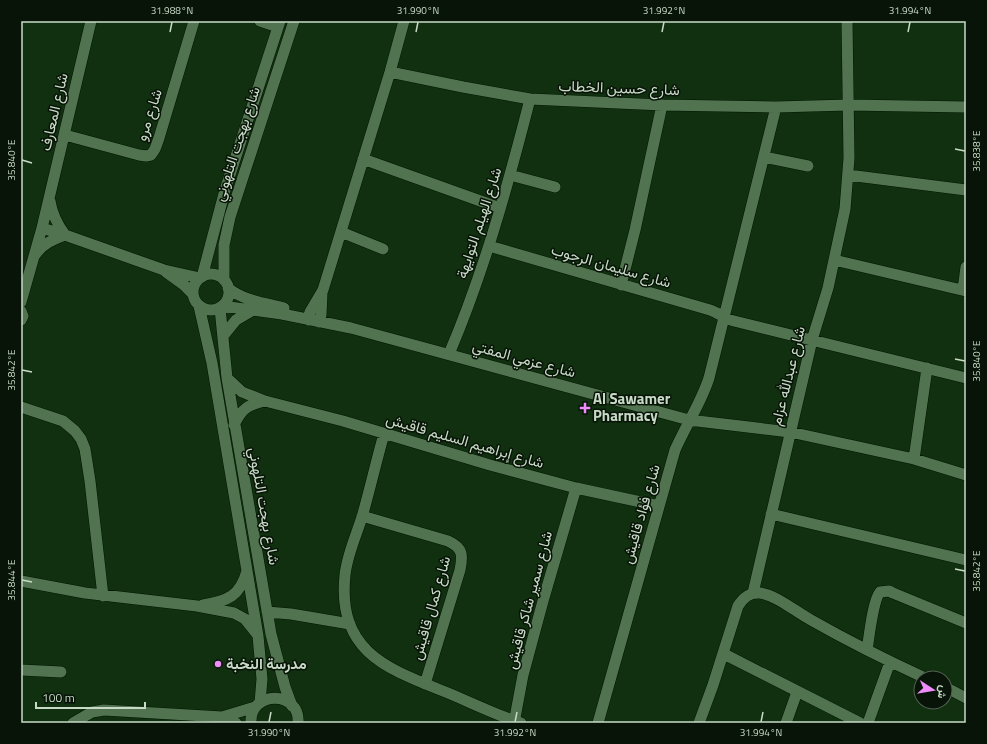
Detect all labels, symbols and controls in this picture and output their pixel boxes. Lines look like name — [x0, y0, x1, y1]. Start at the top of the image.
text: 31.988°N — [151, 3, 193, 18]
text: 31.990°N — [397, 3, 439, 18]
text: 31.992°N — [643, 3, 685, 18]
text: 31.994°N — [889, 3, 931, 18]
street label: شارع المعارف — [33, 70, 74, 153]
street label: شارع حسين الخطاب — [558, 74, 680, 101]
street label: شارع بهجت التلهوني — [207, 83, 268, 205]
street label: شارع مرو — [129, 86, 168, 144]
text: 35.838°E — [969, 130, 984, 172]
text: 35.840°E — [4, 139, 19, 181]
street label: شارع الهيلم التوايهة — [450, 164, 507, 281]
street label: شارع سليمان الرجوب — [548, 237, 674, 294]
street label: شارع عبدالله عزام — [764, 324, 811, 428]
street label: شارع عزمي المفتي — [469, 334, 579, 385]
text: 35.840°E — [969, 340, 984, 382]
text: 35.842°E — [4, 349, 19, 391]
place label: Al Sawamer Pharmacy — [593, 387, 671, 427]
marker: Al Sawamer Pharmacy — [580, 403, 590, 413]
street label: شارع إبراهيم السليم قاقيش — [383, 407, 547, 474]
street label: شارع بهجت التلهوني — [241, 445, 286, 567]
street label: شارع فؤاد قاقيش — [615, 461, 666, 566]
street label: شارع سمير شاكر قاقيش — [499, 528, 558, 671]
text: 35.842°E — [969, 550, 984, 592]
street label: شارع كمال قاقيش — [405, 553, 456, 663]
text: 35.844°E — [4, 559, 19, 601]
place label: مدرسة النخبة — [226, 652, 307, 675]
marker: مدرسة النخبة — [213, 659, 223, 669]
north arrow — [913, 670, 953, 710]
scale bar — [36, 684, 145, 710]
text: ش — [934, 684, 952, 700]
text: 100 m — [42, 688, 75, 707]
text: 31.990°N — [248, 725, 290, 740]
text: 31.992°N — [494, 725, 536, 740]
text: 31.994°N — [740, 725, 782, 740]

